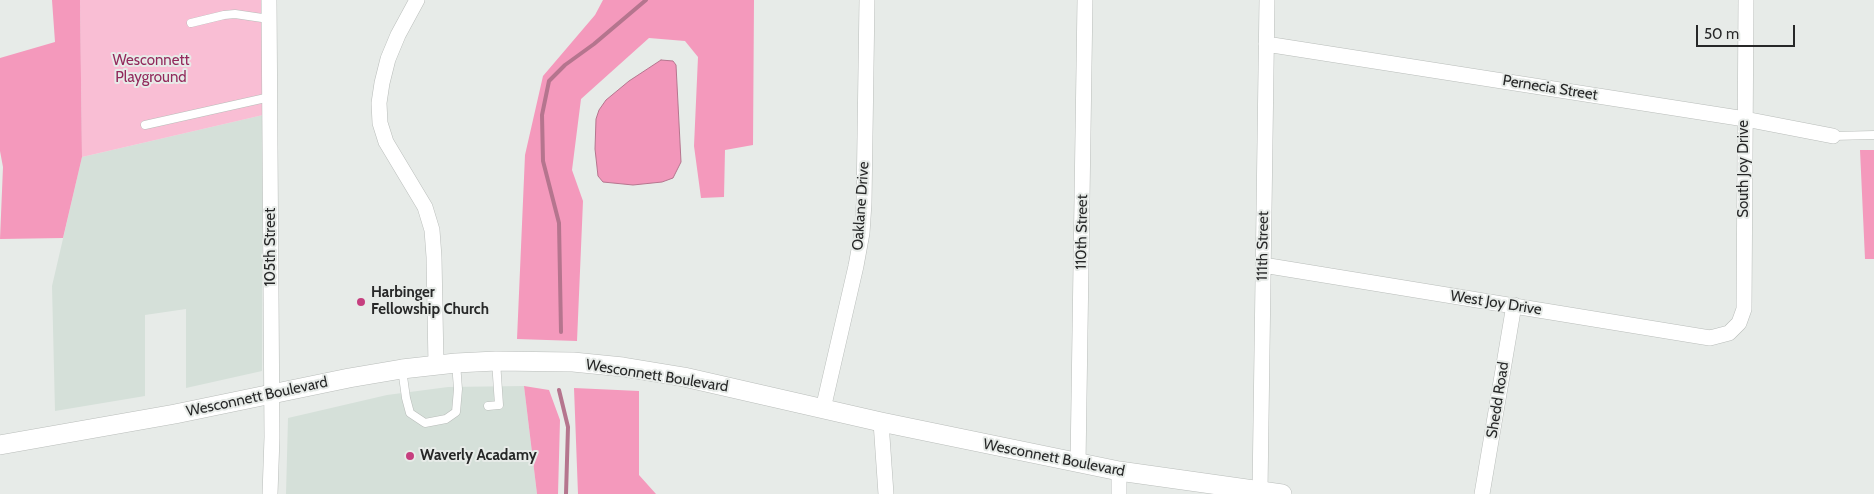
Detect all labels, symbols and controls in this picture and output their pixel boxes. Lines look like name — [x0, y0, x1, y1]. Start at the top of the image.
scale bar — [1699, 15, 1798, 47]
text: 50 m — [1704, 25, 1739, 43]
park label: Wesconnett Playground — [112, 52, 190, 87]
street label: Pernecia Street — [1501, 72, 1599, 104]
street label: South Joy Drive — [1735, 120, 1753, 218]
street label: Oaklane Drive — [849, 161, 873, 251]
street label: 110th Street — [1072, 194, 1092, 270]
street label: 105th Street — [262, 208, 280, 286]
street label: 111th Street — [1253, 211, 1273, 281]
place label: Harbinger Fellowship Church — [371, 284, 489, 319]
street label: West Joy Drive — [1449, 287, 1543, 319]
marker: Harbinger Fellowship Church — [355, 296, 367, 308]
street label: Wesconnett Boulevard — [585, 356, 729, 396]
street label: Shedd Road — [1483, 361, 1513, 439]
street label: Wesconnett Boulevard — [185, 373, 329, 421]
street label: Wesconnett Boulevard — [982, 435, 1126, 481]
place label: Waverly Acadamy — [420, 447, 537, 465]
marker: Waverly Acadamy — [404, 450, 416, 462]

